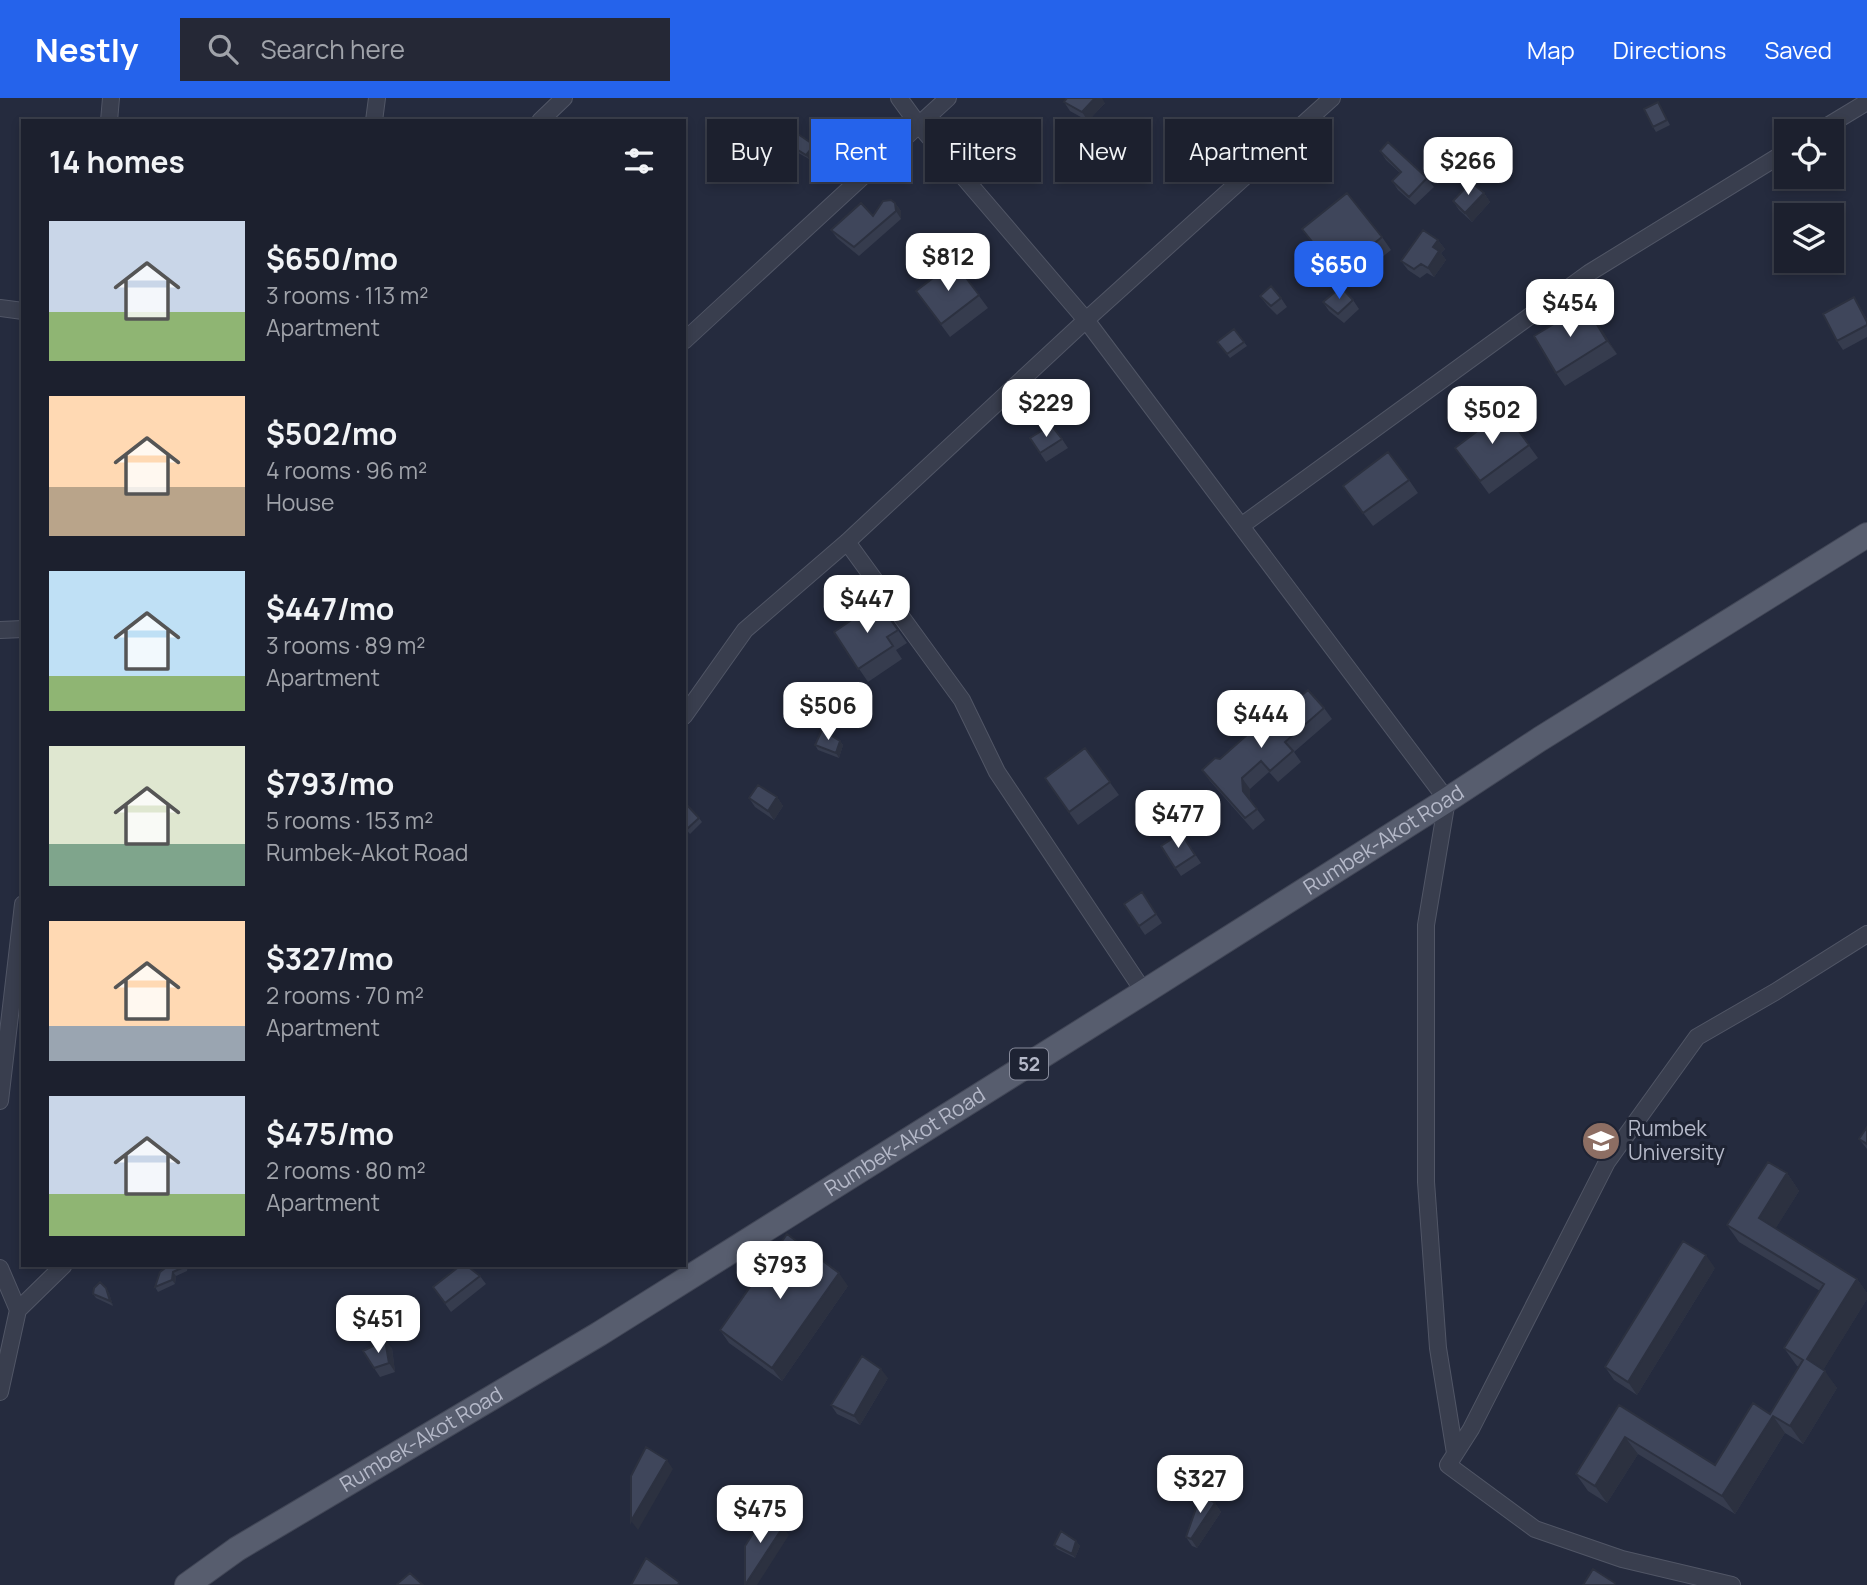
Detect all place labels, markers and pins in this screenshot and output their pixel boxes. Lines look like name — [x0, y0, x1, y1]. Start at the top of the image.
pin: $266 — [1427, 138, 1509, 197]
pin: $812 — [907, 234, 989, 293]
pin: $650 — [1298, 242, 1380, 301]
pin: $454 — [1529, 280, 1611, 339]
pin: $229 — [1005, 380, 1087, 439]
pin: $502 — [1451, 386, 1533, 446]
pin: $447 — [826, 575, 908, 635]
pin: $506 — [787, 682, 869, 742]
pin: $444 — [1220, 690, 1302, 750]
pin: $477 — [1137, 790, 1219, 850]
place label: Rumbek University — [1628, 1114, 1725, 1166]
school or university icon: Rumbek University — [1580, 1120, 1622, 1162]
pin: $793 — [739, 1242, 821, 1301]
pin: $451 — [337, 1296, 419, 1355]
pin: $327 — [1159, 1456, 1241, 1515]
pin: $475 — [719, 1486, 801, 1545]

